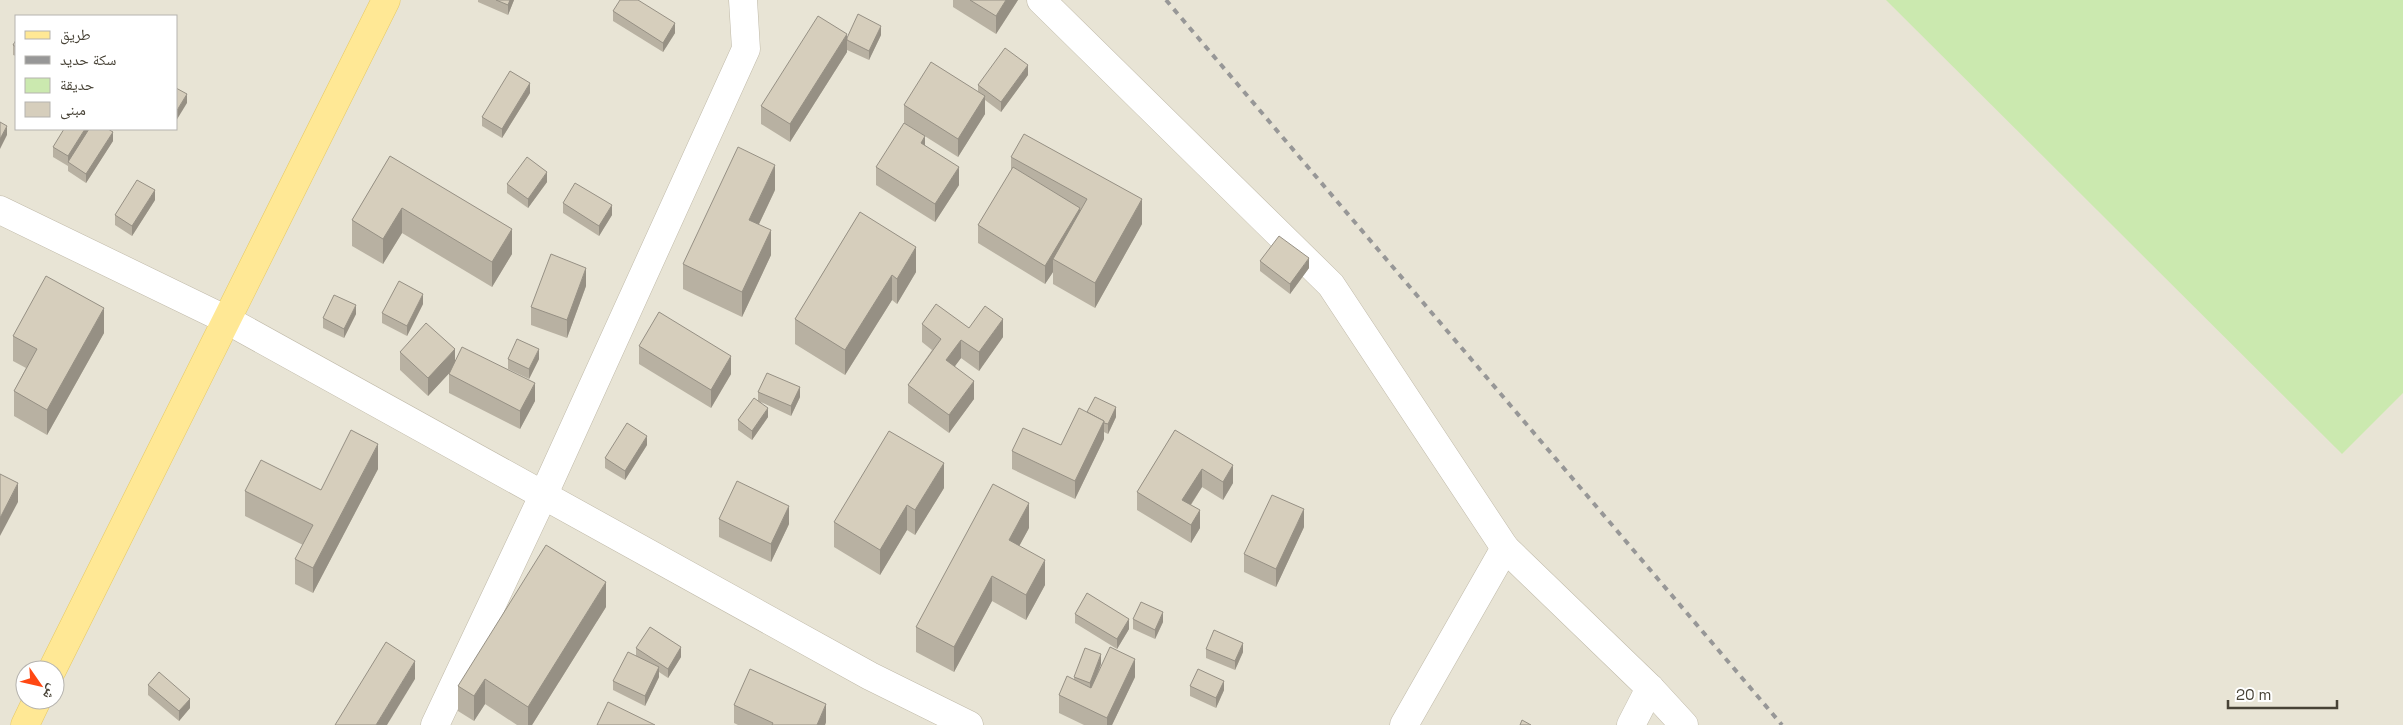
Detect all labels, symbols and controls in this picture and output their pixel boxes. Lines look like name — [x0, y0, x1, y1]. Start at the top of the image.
legend — [15, 15, 178, 130]
text: طريق — [60, 25, 91, 45]
text: سكة حديد — [60, 50, 116, 69]
text: حديقة — [60, 75, 95, 94]
text: مبنى — [60, 100, 86, 120]
north arrow — [15, 660, 65, 710]
scale bar — [2228, 678, 2337, 710]
text: ش — [39, 681, 62, 704]
text: 20 m — [2236, 685, 2271, 704]

